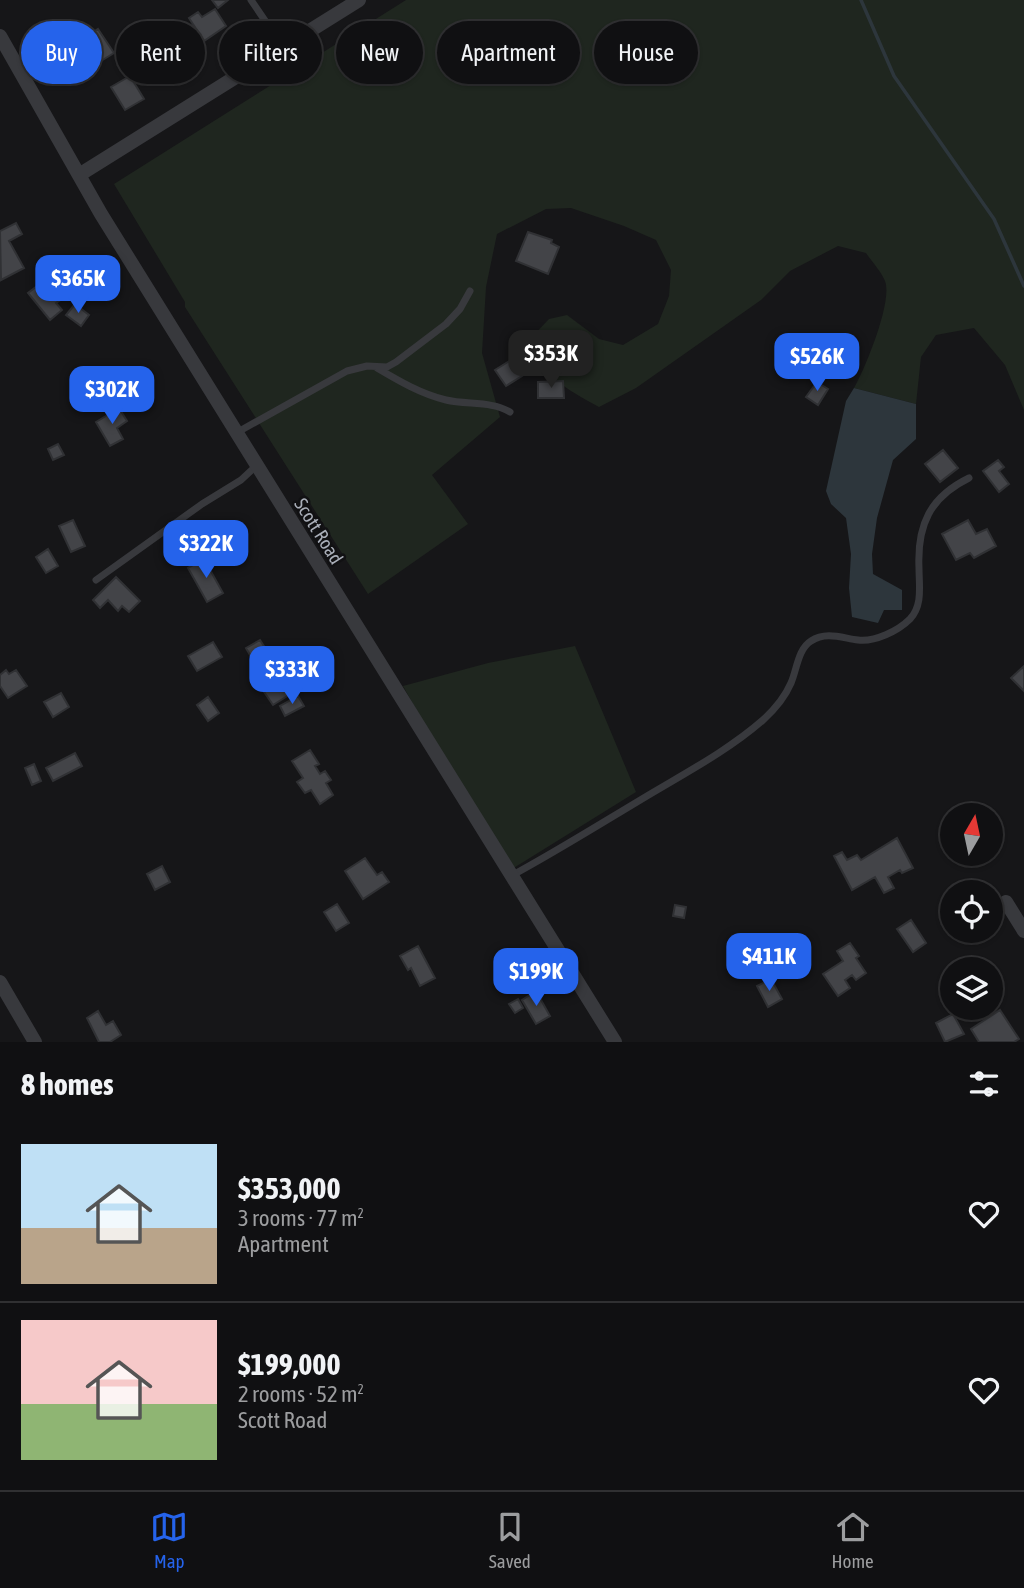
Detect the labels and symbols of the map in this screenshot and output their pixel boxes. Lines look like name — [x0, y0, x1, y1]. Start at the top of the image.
pin: $365K — [29, 256, 127, 315]
pin: $353K — [502, 330, 600, 390]
pin: $526K — [768, 334, 866, 393]
pin: $302K — [63, 366, 161, 426]
street label: Scott Road — [290, 494, 348, 568]
pin: $322K — [157, 520, 255, 580]
pin: $333K — [243, 646, 341, 706]
north arrow — [940, 803, 1003, 866]
pin: $411K — [720, 934, 818, 993]
pin: $199K — [487, 948, 585, 1008]

